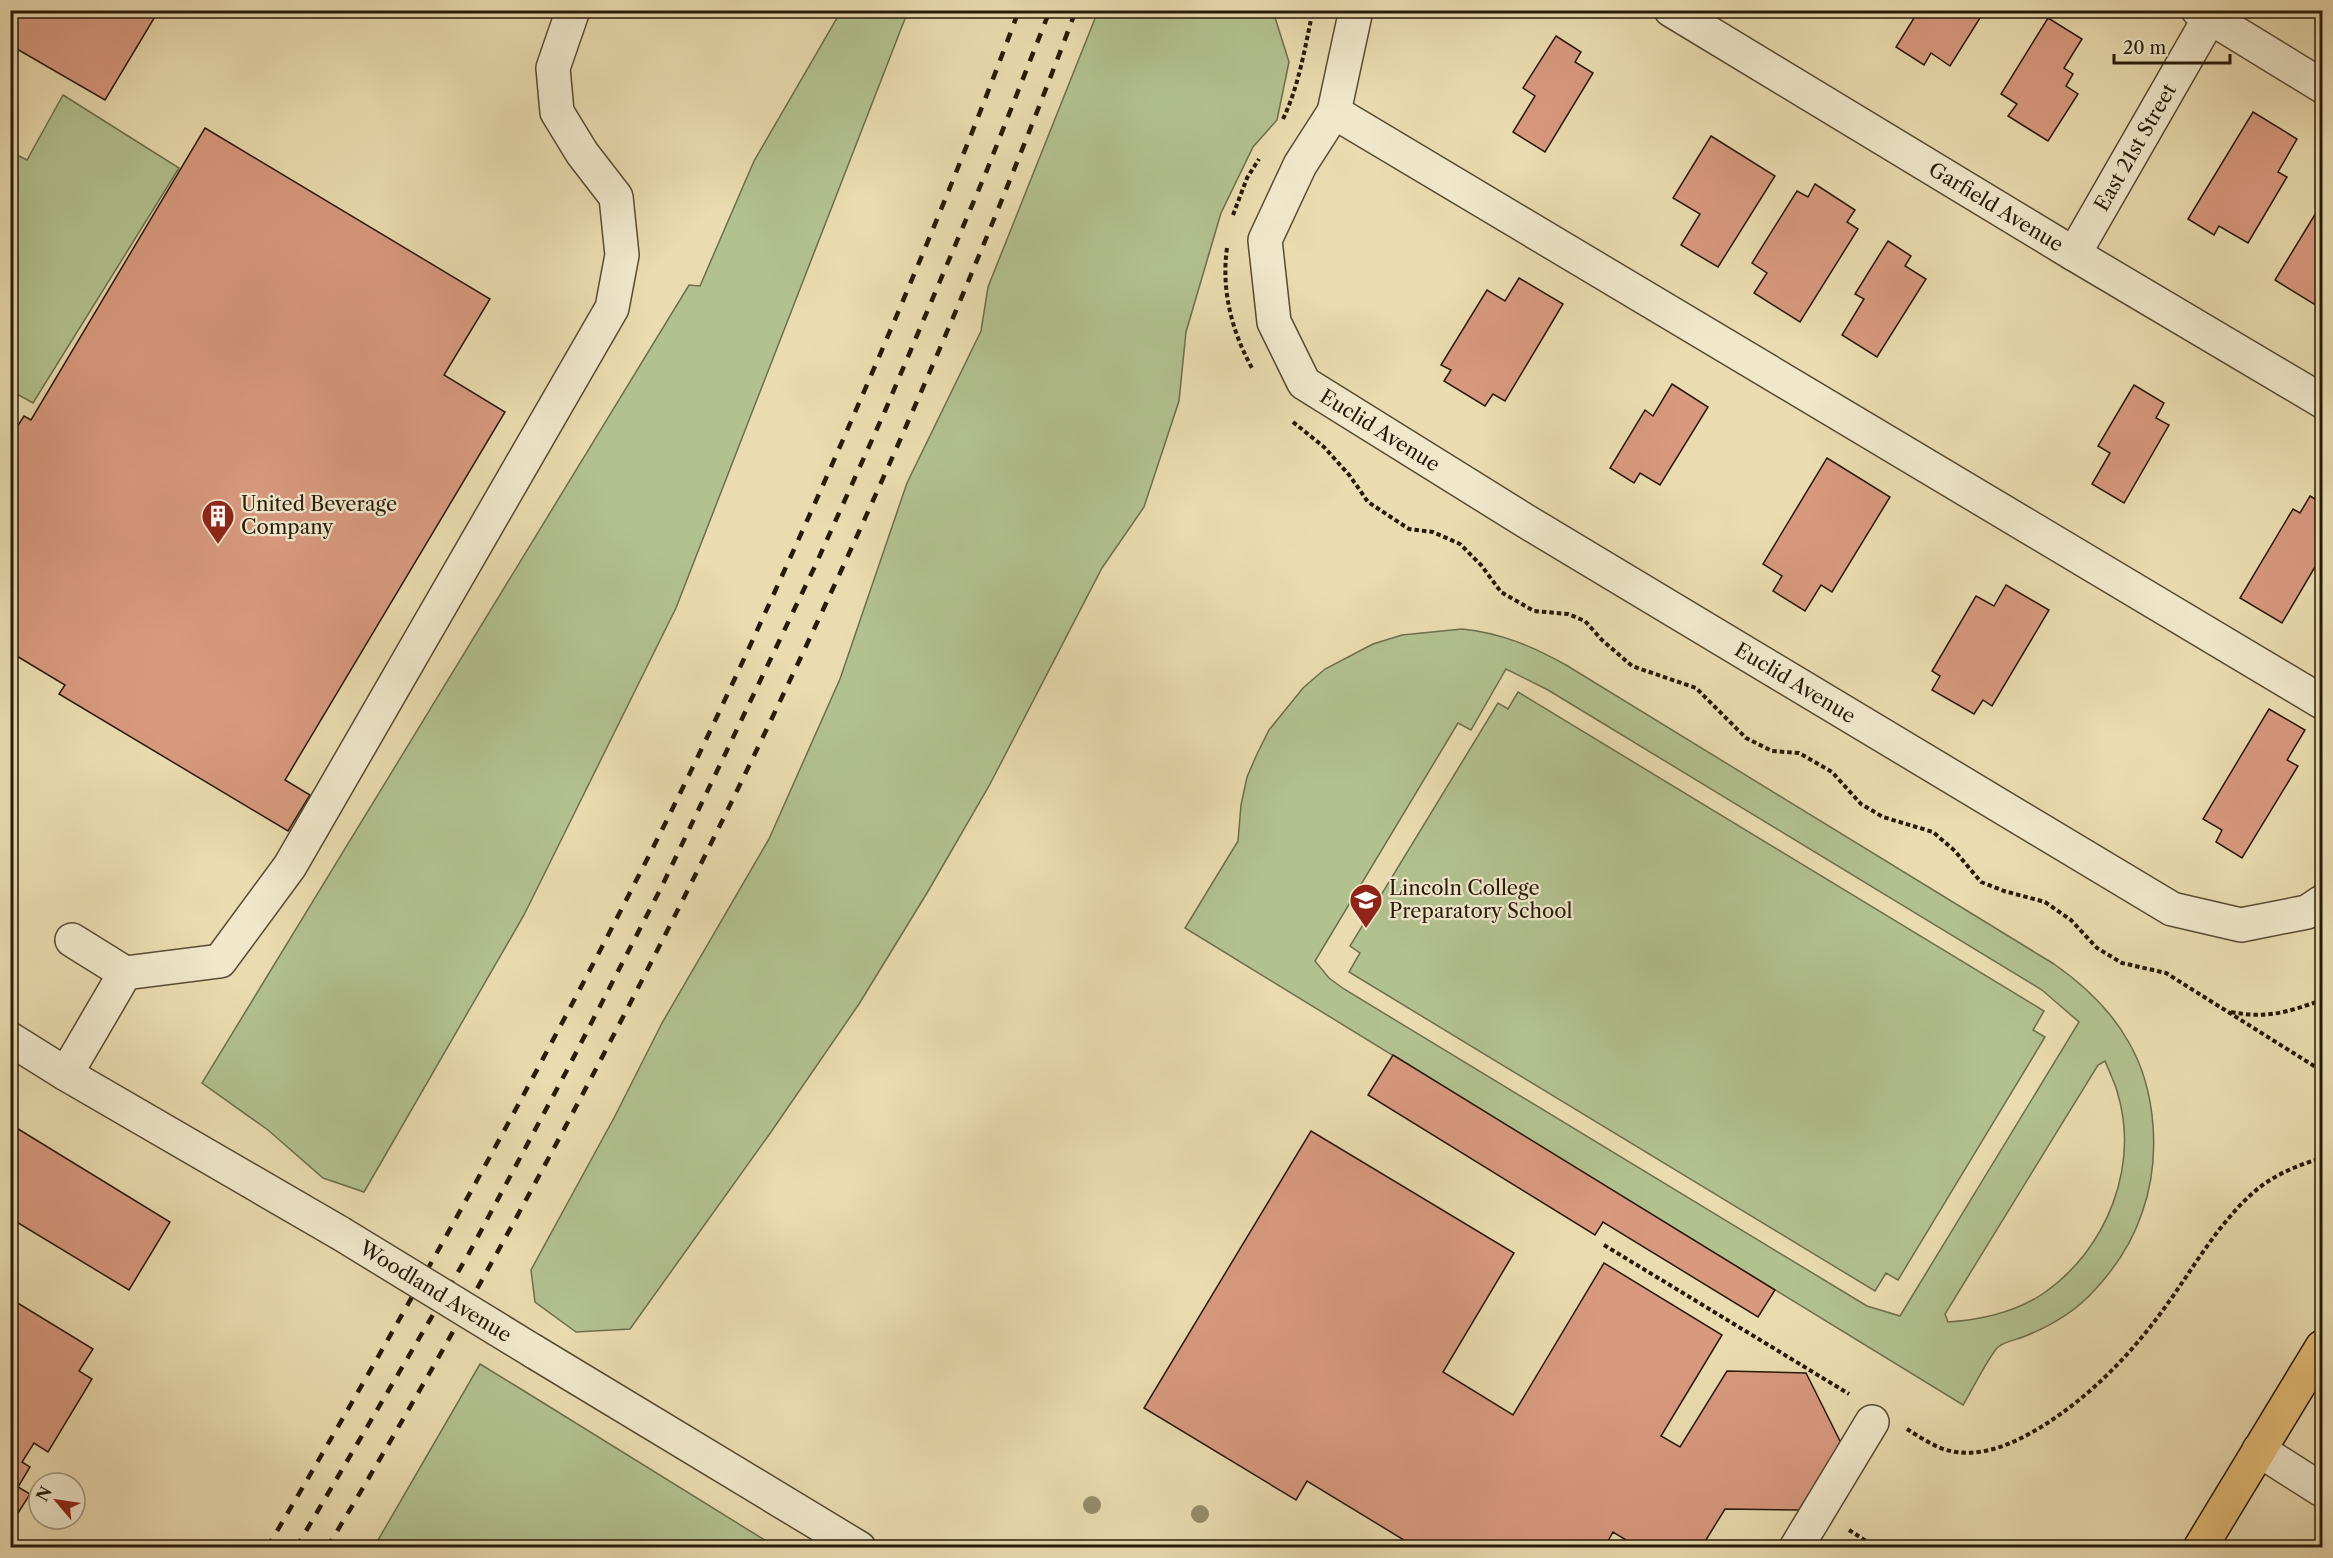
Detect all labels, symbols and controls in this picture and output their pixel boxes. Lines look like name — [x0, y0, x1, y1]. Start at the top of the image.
scale bar — [2114, 27, 2230, 65]
text: 20 m — [2123, 37, 2167, 59]
street label: East 21st Street — [2089, 79, 2181, 215]
street label: Garfield Avenue — [1925, 157, 2068, 257]
street label: Euclid Avenue — [1316, 384, 1444, 477]
place label: United Beverage Company — [241, 492, 397, 539]
building icon: United Beverage Company — [200, 498, 236, 545]
street label: Euclid Avenue — [1730, 637, 1860, 728]
place label: Lincoln College Preparatory School — [1389, 876, 1572, 923]
school or university icon: Lincoln College Preparatory School — [1348, 882, 1384, 929]
street label: Woodland Avenue — [354, 1235, 516, 1347]
north arrow — [27, 1471, 87, 1531]
text: N — [32, 1483, 56, 1505]

